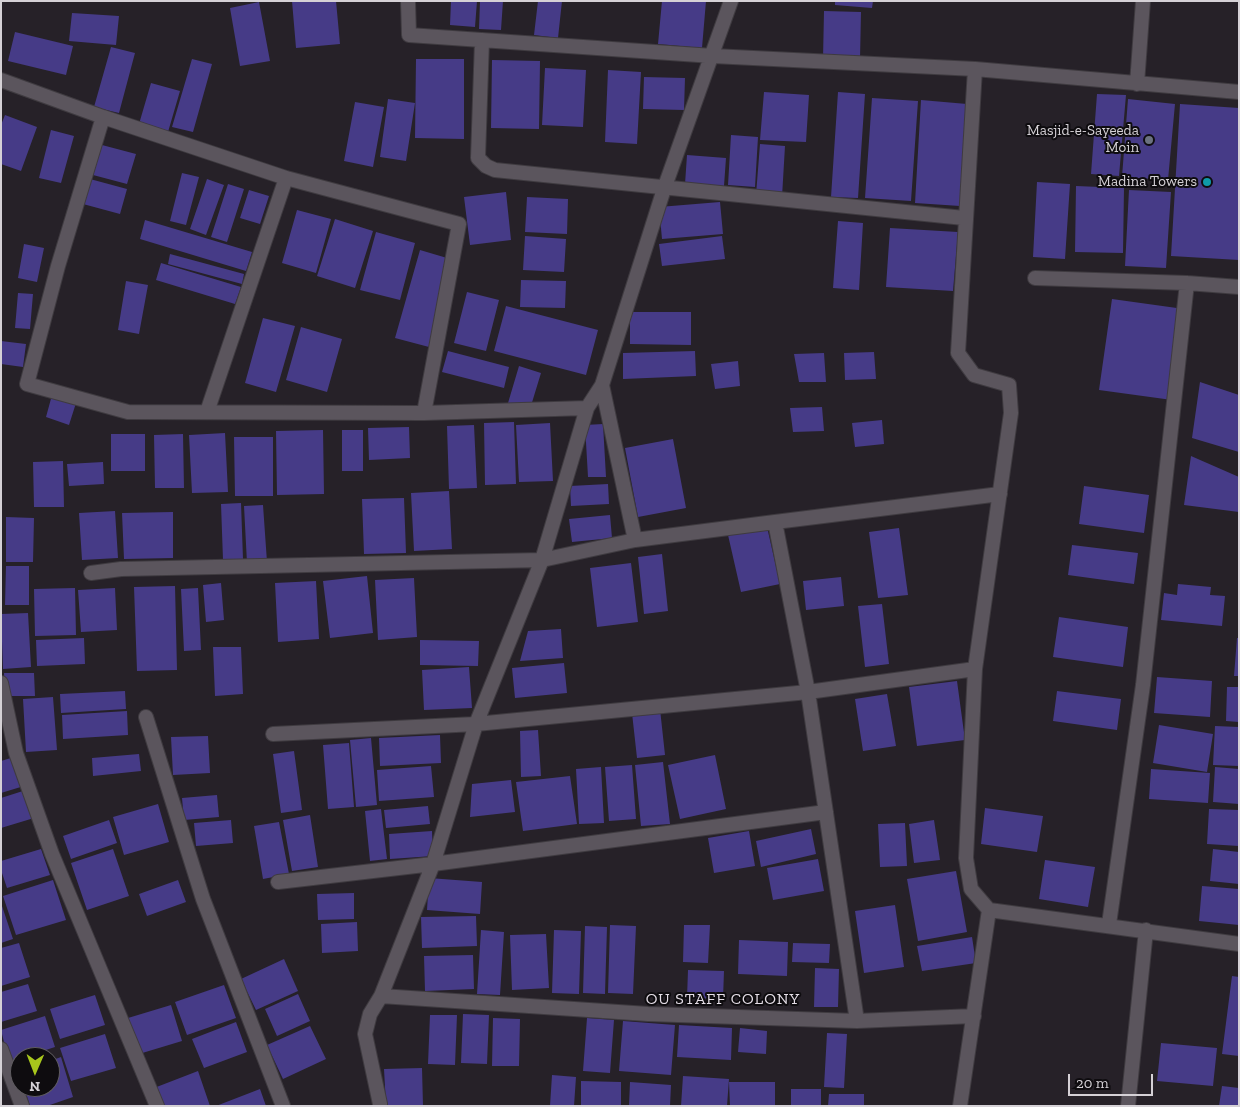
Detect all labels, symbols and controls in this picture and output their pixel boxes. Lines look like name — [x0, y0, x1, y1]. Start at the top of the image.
place label: Masjid-e-Sayeeda Moin — [1027, 122, 1139, 157]
marker: Masjid-e-Sayeeda Moin — [1143, 134, 1155, 146]
place label: Madina Towers — [1098, 173, 1197, 191]
marker: Madina Towers — [1201, 176, 1213, 188]
district label: OU STAFF COLONY — [644, 989, 802, 1009]
north arrow — [10, 1047, 60, 1097]
scale bar — [1070, 1064, 1155, 1096]
text: 20 m — [1076, 1074, 1109, 1092]
text: N — [29, 1078, 40, 1095]

